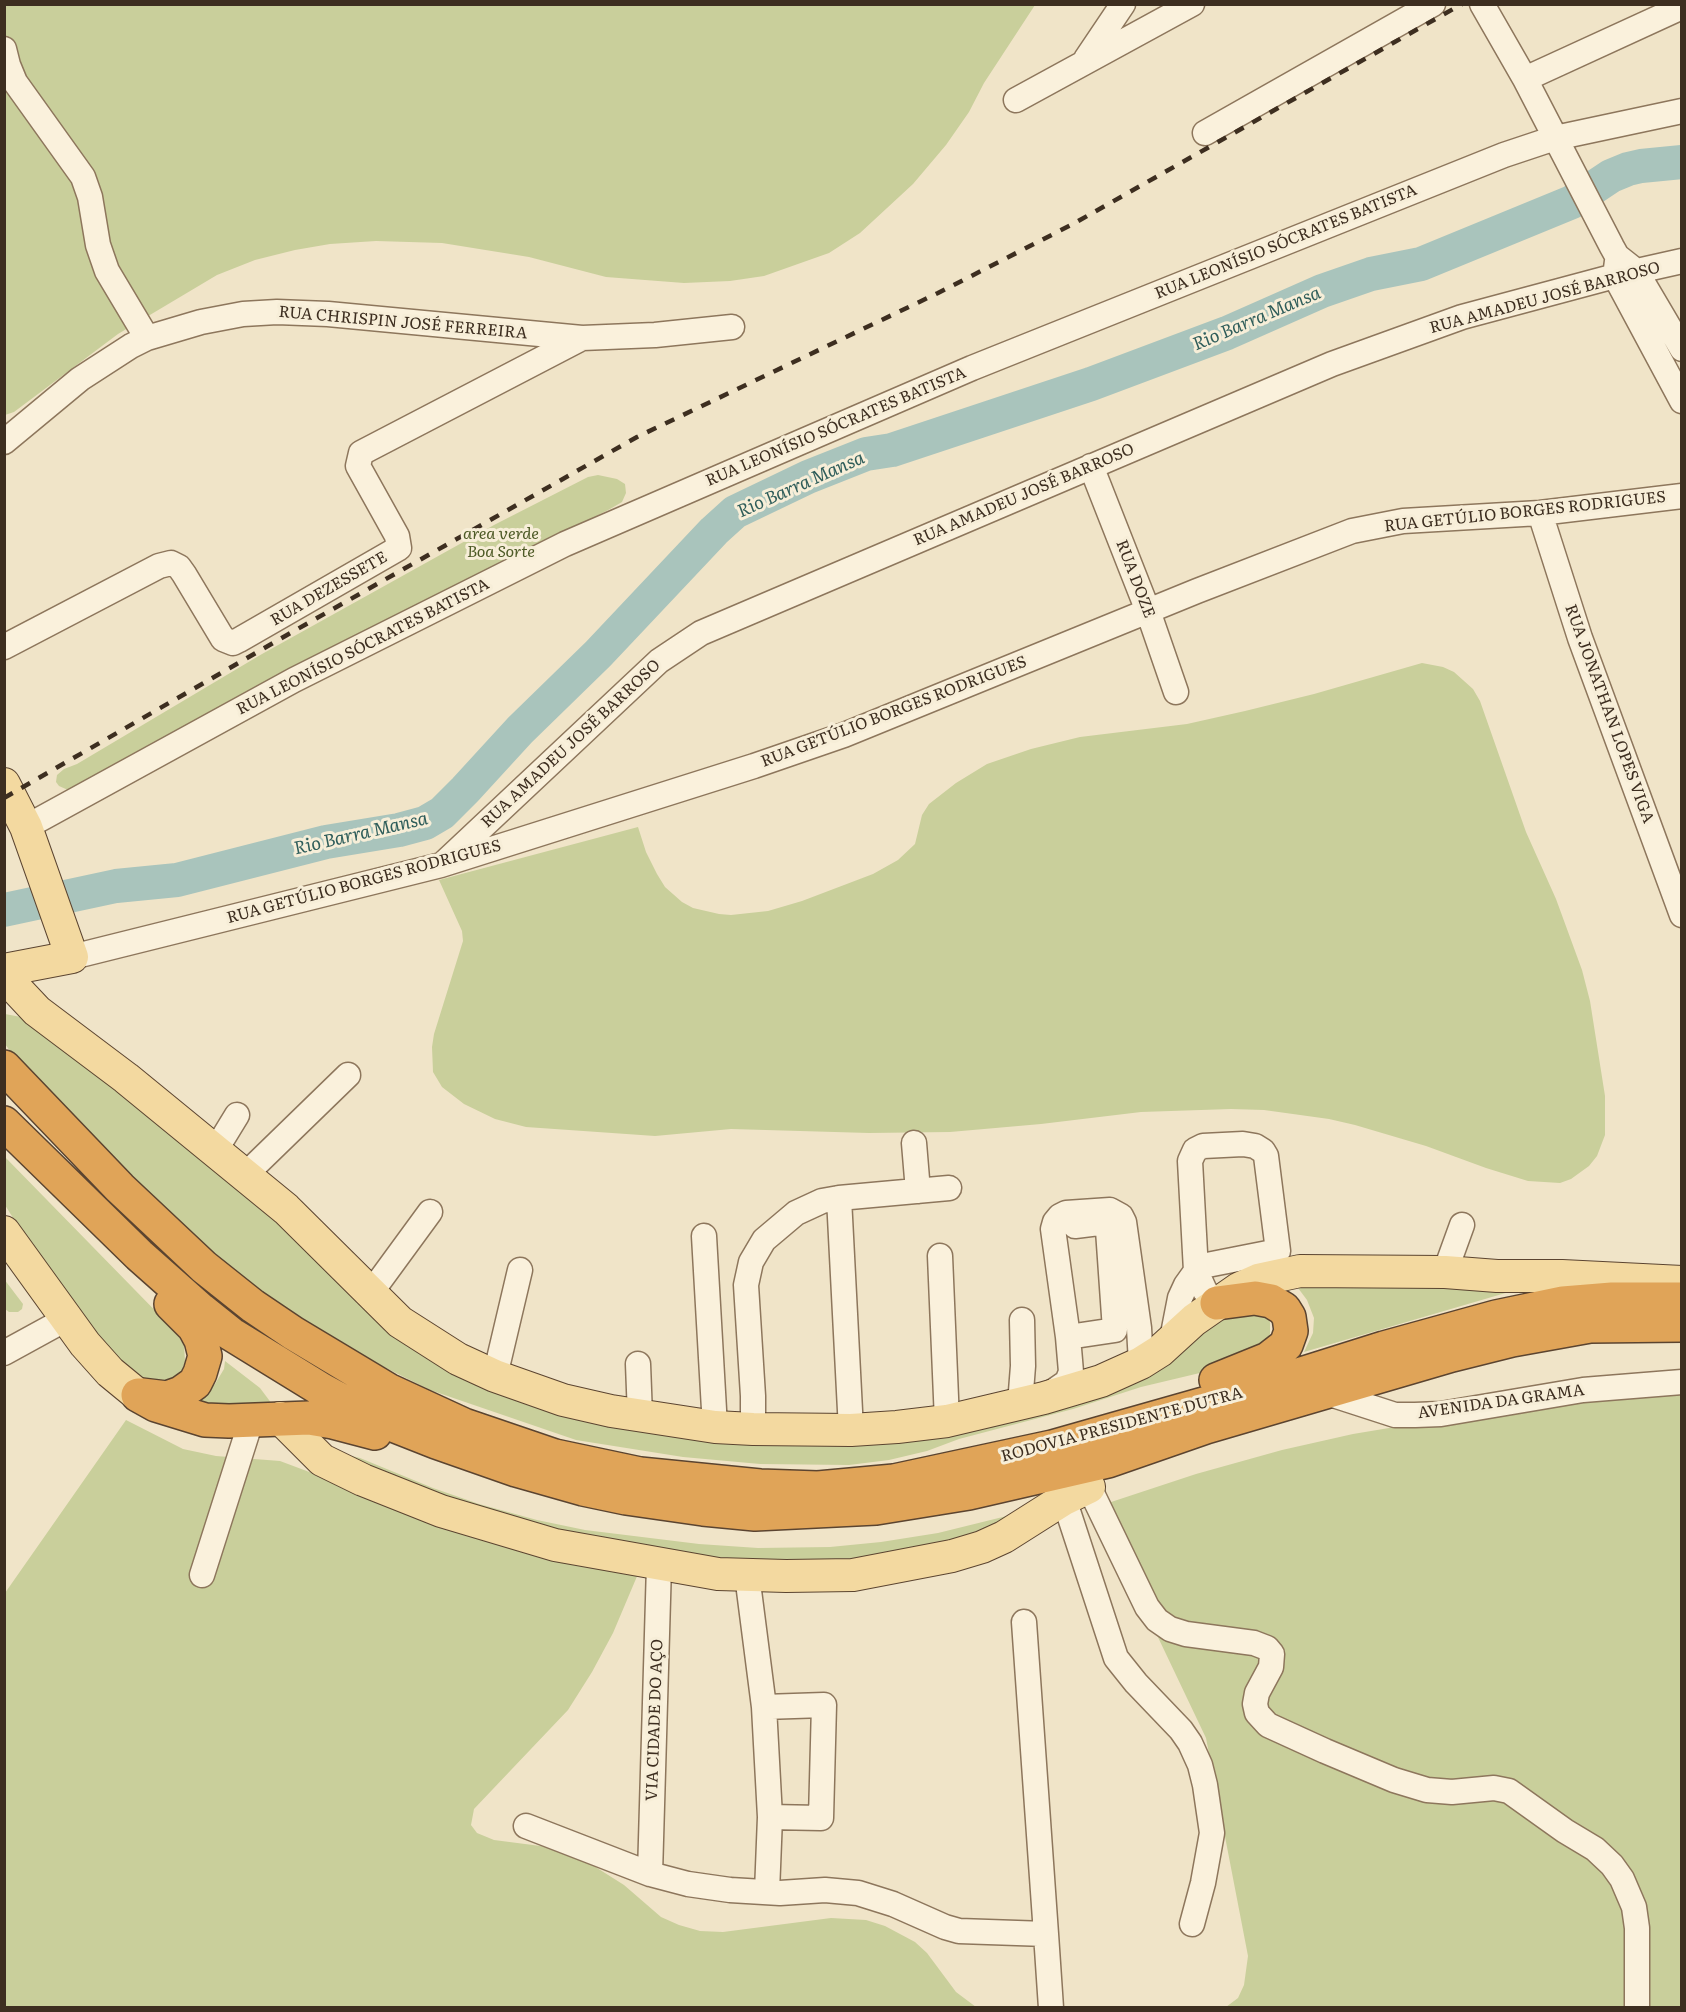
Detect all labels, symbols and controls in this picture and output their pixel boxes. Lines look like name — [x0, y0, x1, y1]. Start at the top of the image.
street label: RUA LEONÍSIO SÓCRATES BATISTA — [1152, 181, 1420, 303]
street label: RUA AMADEU JOSÉ BARROSO — [1428, 258, 1662, 338]
water label: Rio Barra Mansa — [1190, 282, 1324, 356]
street label: RUA CHRISPIN JOSÉ FERREIRA — [278, 303, 528, 343]
street label: RUA LEONÍSIO SÓCRATES BATISTA — [703, 363, 969, 491]
street label: RUA AMADEU JOSÉ BARROSO — [911, 440, 1137, 550]
water label: Rio Barra Mansa — [734, 447, 868, 523]
street label: RUA GETÚLIO BORGES RODRIGUES — [1383, 488, 1667, 536]
park label: area verde Boa Sorte — [463, 524, 539, 562]
street label: RUA DOZE — [1111, 537, 1159, 621]
street label: RUA DEZESSETE — [267, 548, 391, 630]
street label: RUA LEONÍSIO SÓCRATES BATISTA — [234, 575, 492, 719]
street label: RUA JONATHAN LOPES VIGA — [1560, 602, 1658, 826]
street label: RUA GETÚLIO BORGES RODRIGUES — [758, 652, 1030, 772]
street label: RUA AMADEU JOSÉ BARROSO — [477, 656, 665, 832]
water label: Rio Barra Mansa — [292, 808, 430, 860]
street label: RUA GETÚLIO BORGES RODRIGUES — [225, 836, 503, 928]
street label: AVENIDA DA GRAMA — [1417, 1381, 1585, 1423]
street label: RODOVIA PRESIDENTE DUTRA — [999, 1383, 1245, 1467]
street label: VIA CIDADE DO AÇO — [643, 1639, 667, 1801]

